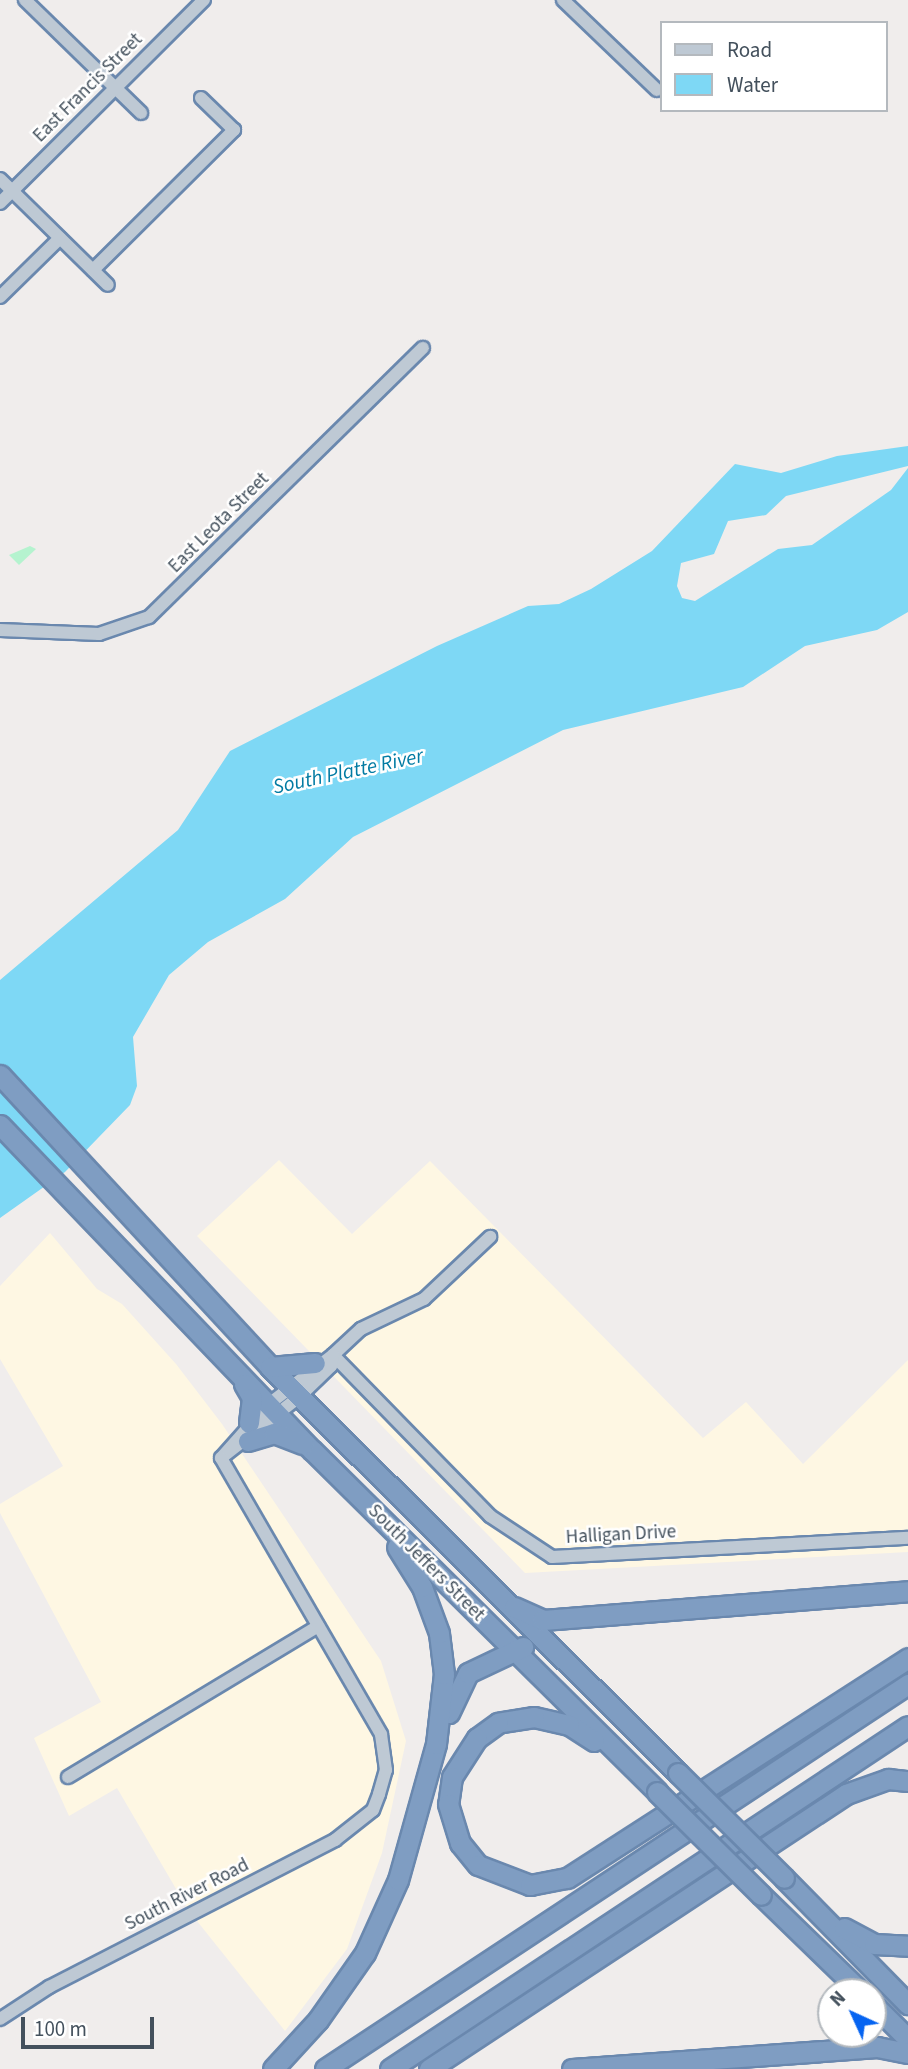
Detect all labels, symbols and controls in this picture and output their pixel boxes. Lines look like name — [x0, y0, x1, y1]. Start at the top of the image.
legend — [660, 21, 887, 112]
street label: East Francis Street — [29, 29, 147, 147]
text: Road — [727, 35, 772, 65]
text: Water — [727, 70, 778, 100]
street label: East Leota Street — [164, 468, 274, 578]
water label: South Platte River — [270, 743, 426, 799]
street label: South Jeffers Street — [363, 1500, 489, 1626]
street label: Halligan Drive — [565, 1521, 677, 1549]
street label: South River Road — [121, 1854, 253, 1936]
north arrow — [817, 1978, 887, 2048]
text: N — [824, 1985, 852, 2013]
scale bar — [24, 2002, 158, 2046]
text: 100 m — [34, 2014, 87, 2044]

